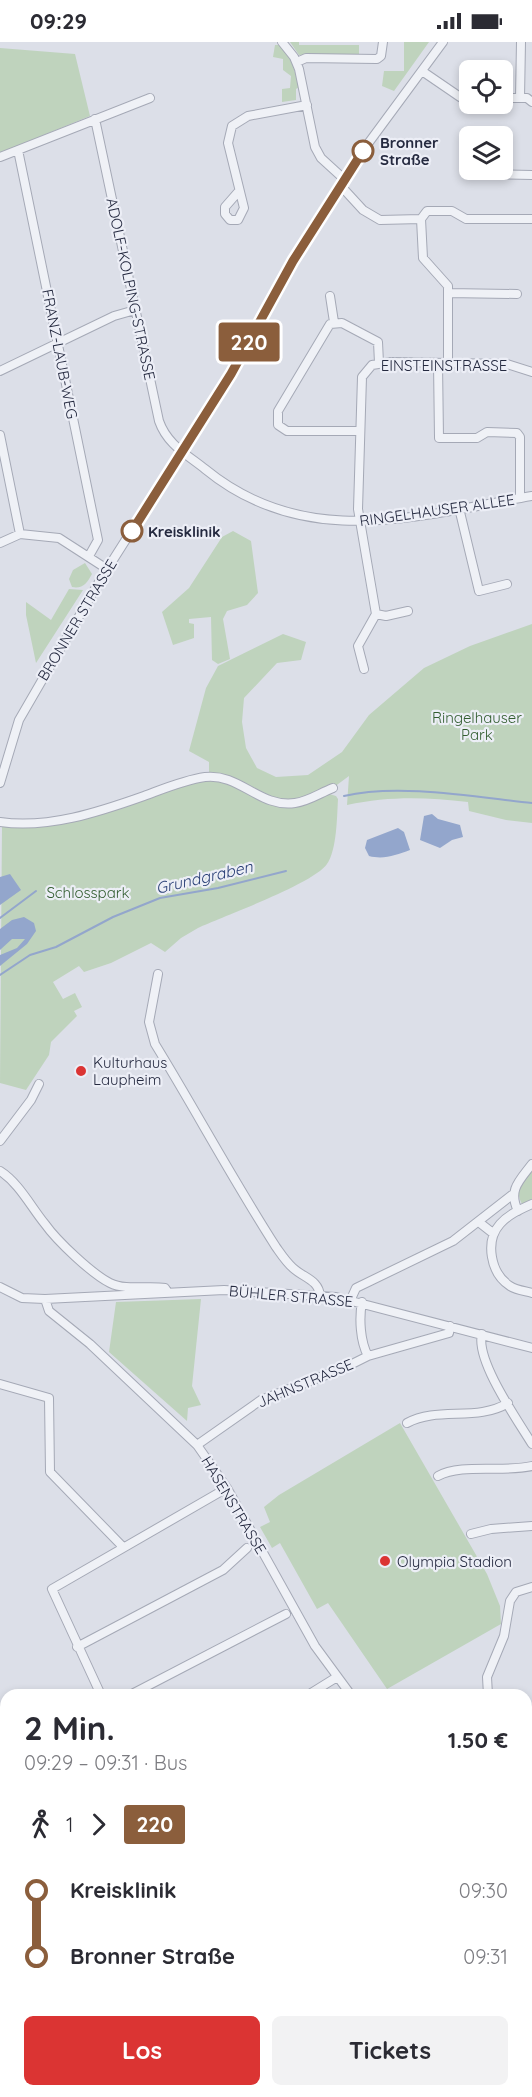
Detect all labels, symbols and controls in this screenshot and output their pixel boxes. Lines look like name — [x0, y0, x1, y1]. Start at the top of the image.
text: 09:29 — [30, 7, 87, 35]
map controls — [459, 60, 513, 180]
button: locate — [459, 60, 513, 114]
button: layers — [459, 126, 513, 180]
place label: Bronner Straße — [380, 133, 439, 169]
marker: Bronner Straße — [352, 140, 374, 162]
street label: ADOLF-KOLPING-STRASSE — [102, 196, 160, 382]
street label: FRANZ-LAUB-WEG — [38, 287, 82, 421]
line badge: 220 — [214, 322, 284, 362]
text: 220 — [231, 329, 267, 355]
street label: EINSTEINSTRASSE — [381, 356, 507, 375]
street label: RINGELHAUSER ALLEE — [358, 490, 516, 530]
marker: Kreisklinik — [121, 520, 143, 542]
place label: Kreisklinik — [148, 522, 221, 541]
street label: BRONNER STRASSE — [33, 556, 121, 684]
park label: Ringelhauser Park — [432, 708, 522, 744]
water label: Grundgraben — [154, 856, 255, 898]
park label: Schlosspark — [46, 883, 130, 902]
place label: Kulturhaus Laupheim — [93, 1053, 167, 1089]
marker: Kulturhaus Laupheim — [74, 1064, 88, 1078]
street label: BÜHLER STRASSE — [228, 1281, 354, 1311]
street label: JAHNSTRASSE — [254, 1354, 356, 1412]
street label: HASENSTRASSE — [197, 1453, 271, 1557]
place label: Olympia Stadion — [397, 1552, 512, 1571]
marker: Olympia Stadion — [378, 1554, 392, 1568]
text: 2 Min. — [24, 1707, 115, 1748]
text: 1.50 € — [448, 1726, 508, 1754]
text: 09:29 – 09:31 · Bus — [24, 1750, 187, 1775]
icon: walk — [24, 1808, 57, 1841]
icon: forward — [82, 1808, 115, 1841]
text: 220 — [136, 1811, 173, 1837]
text: 1 — [66, 1812, 73, 1837]
text: Kreisklinik — [70, 1876, 176, 1904]
text: 09:30 — [459, 1878, 508, 1903]
text: Bronner Straße — [70, 1942, 235, 1970]
text: 09:31 — [463, 1944, 508, 1969]
button: Los — [24, 2016, 260, 2085]
button: Tickets — [272, 2016, 508, 2085]

